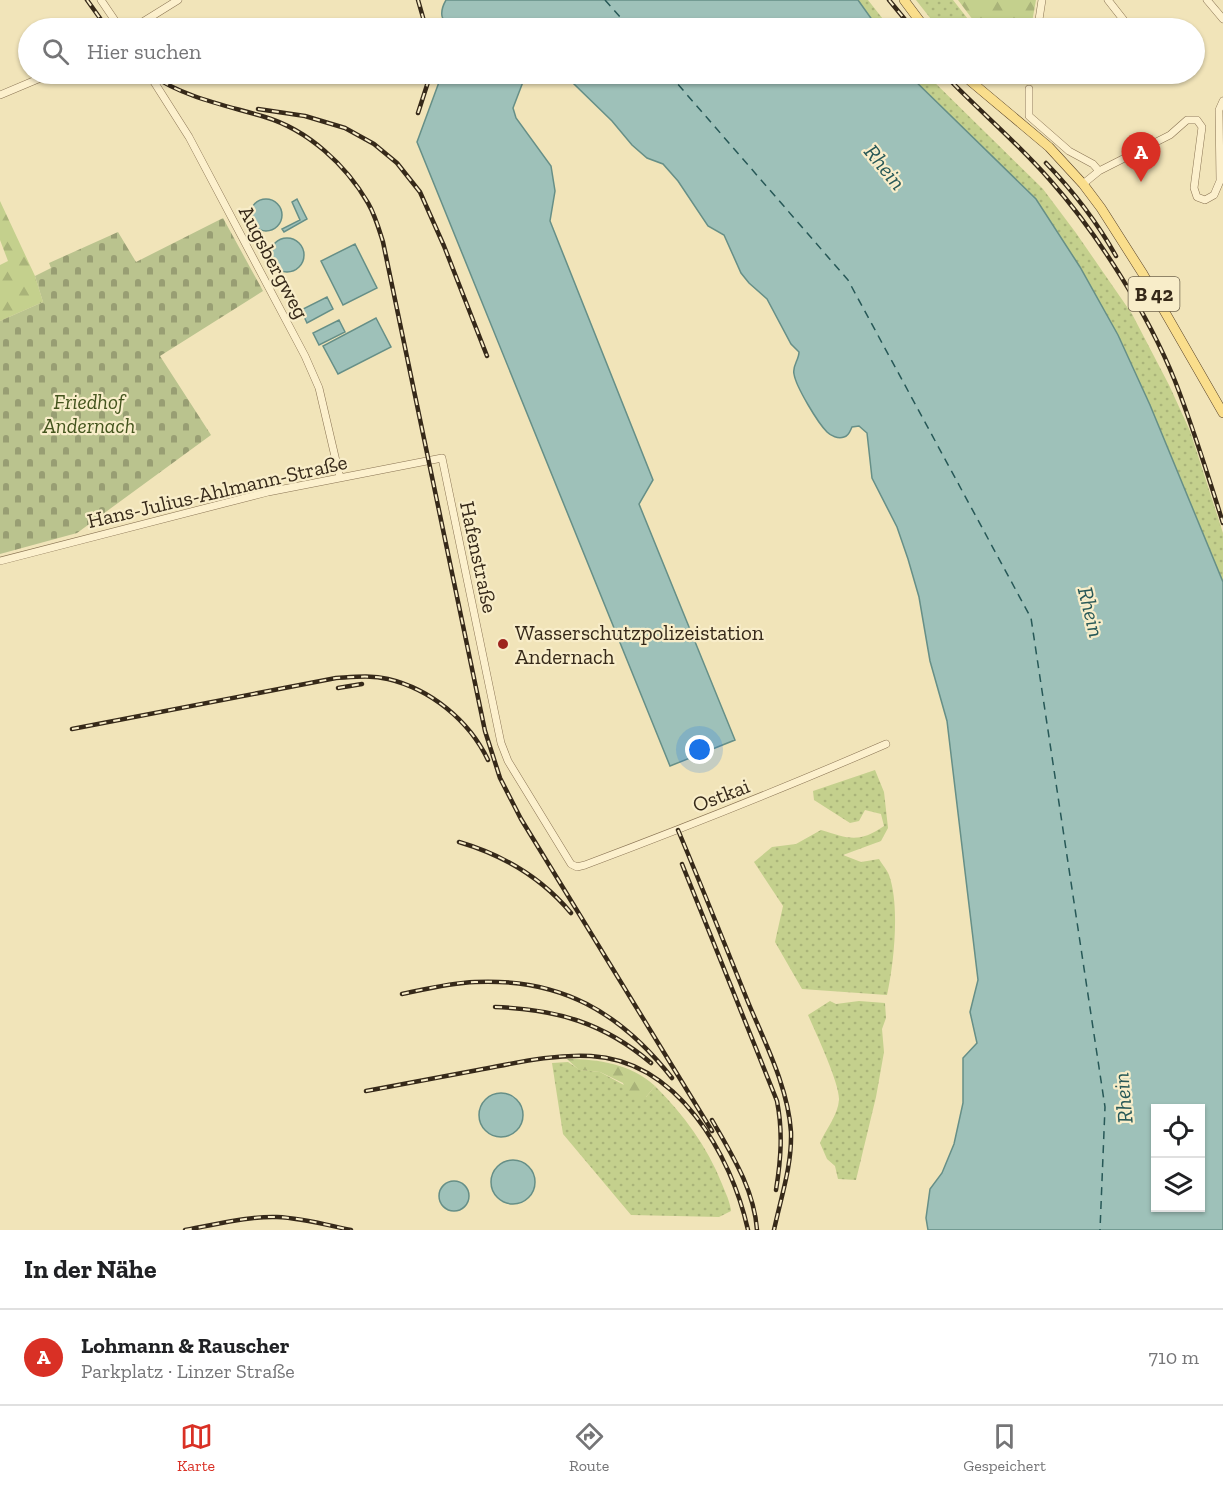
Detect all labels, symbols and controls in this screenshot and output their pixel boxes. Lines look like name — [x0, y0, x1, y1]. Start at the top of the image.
search box — [18, 18, 1205, 84]
icon: search — [39, 35, 72, 68]
text: Hier suchen — [87, 38, 201, 65]
pin: A — [1122, 132, 1160, 182]
water label: Rhein — [858, 139, 912, 195]
street label: Augsbergweg — [234, 201, 314, 323]
road number: B 42 — [1128, 277, 1180, 311]
park label: Friedhof Andernach — [42, 389, 135, 438]
street label: Hans-Julius-Ahlmann-Straße — [85, 449, 349, 533]
street label: Hafenstraße — [455, 499, 503, 615]
water label: Rhein — [1072, 584, 1110, 640]
place label: Wasserschutzpolizeistation Andernach — [515, 620, 764, 669]
marker: Wasserschutzpolizeistation Andernach — [496, 637, 510, 651]
your location — [685, 735, 714, 764]
street label: Ostkai — [689, 773, 753, 817]
water label: Rhein — [1107, 1071, 1139, 1125]
map controls — [1151, 1104, 1205, 1212]
button: locate — [1151, 1104, 1205, 1158]
button: layers — [1151, 1158, 1205, 1212]
text: In der Nähe — [24, 1253, 156, 1285]
text: Lohmann & Rauscher — [81, 1332, 289, 1359]
text: A — [37, 1345, 50, 1369]
text: 710 m — [1149, 1345, 1199, 1369]
text: Parkplatz · Linzer Straße — [81, 1359, 295, 1383]
tab: Karte — [177, 1420, 215, 1475]
tab: Route — [569, 1420, 609, 1475]
tab: Gespeichert — [963, 1420, 1046, 1475]

